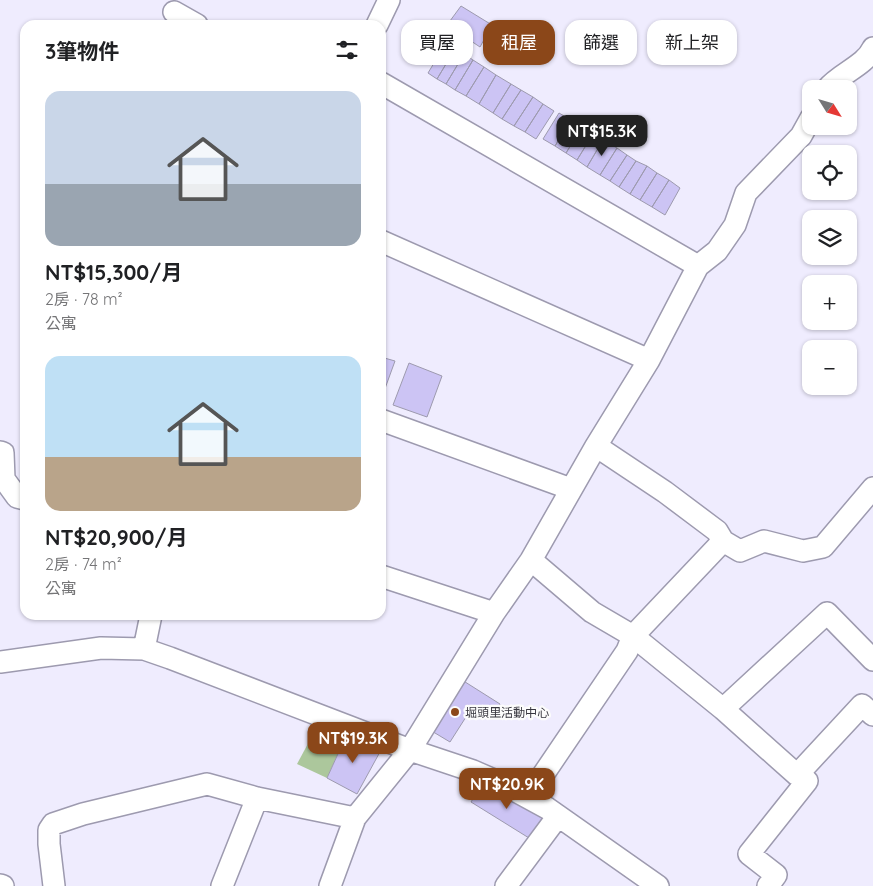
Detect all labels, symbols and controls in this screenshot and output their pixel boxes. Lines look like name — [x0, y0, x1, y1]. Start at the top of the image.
chip: 買屋 — [401, 20, 473, 65]
chip: 租屋 — [483, 20, 555, 65]
chip: 篩選 — [565, 20, 637, 65]
chip: 新上架 — [647, 20, 737, 65]
icon: filters — [333, 36, 361, 64]
text: 3筆物件 — [45, 38, 119, 64]
north arrow — [802, 80, 858, 135]
map controls — [802, 80, 857, 395]
pin: NT$15.3K — [550, 114, 654, 157]
text: NT$15.3K — [567, 121, 637, 141]
icon: home — [158, 124, 248, 214]
button: locate — [802, 145, 857, 200]
button: layers — [802, 210, 857, 265]
text: NT$15,300/月 — [45, 259, 182, 285]
button: + — [802, 275, 857, 330]
text: 2房 · 78 m² — [45, 289, 123, 309]
text: 公寓 — [45, 313, 77, 333]
button: − — [802, 340, 857, 395]
icon: home — [158, 389, 248, 479]
text: NT$20,900/月 — [45, 524, 187, 550]
text: 2房 · 74 m² — [45, 554, 122, 574]
text: 公寓 — [45, 578, 77, 598]
place label: 堀頭里活動中心 — [465, 705, 549, 720]
marker: 堀頭里活動中心 — [449, 706, 461, 718]
pin: NT$19.3K — [301, 722, 405, 764]
text: NT$19.3K — [318, 728, 388, 748]
pin: NT$20.9K — [455, 768, 559, 810]
text: NT$20.9K — [470, 774, 544, 794]

